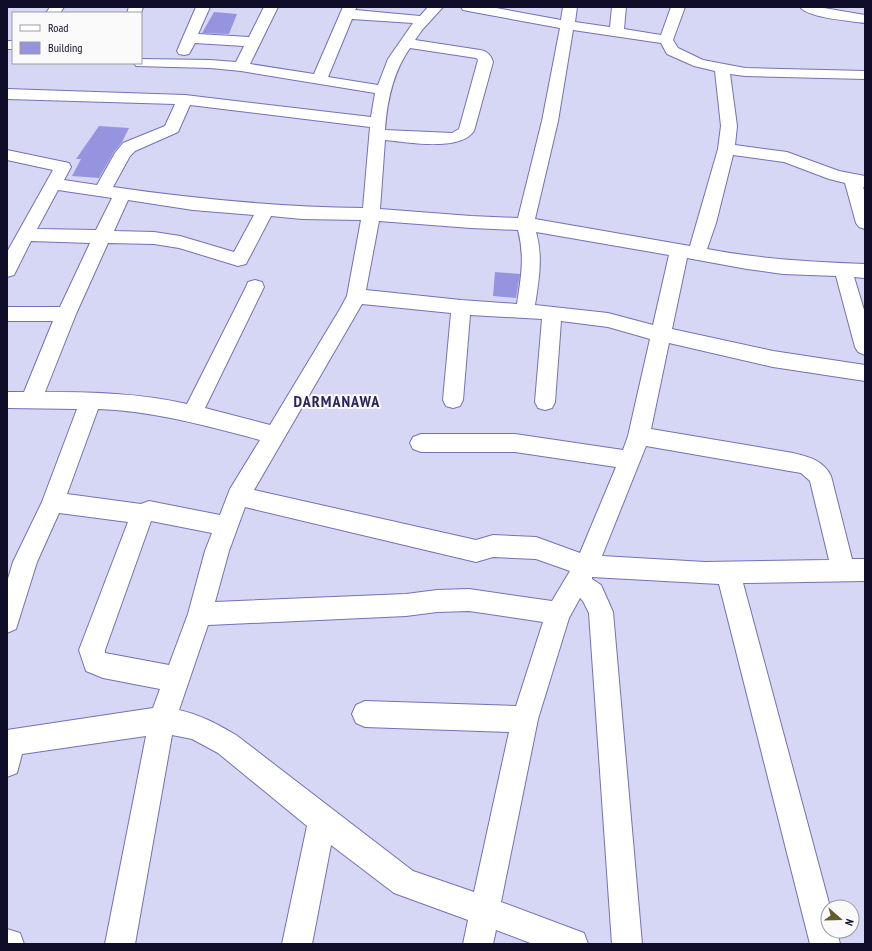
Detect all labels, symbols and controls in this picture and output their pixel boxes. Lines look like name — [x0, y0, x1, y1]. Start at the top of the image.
legend — [12, 12, 142, 64]
text: Road — [48, 20, 68, 35]
text: Building — [48, 40, 83, 55]
district label: DARMANAWA — [294, 391, 380, 411]
north arrow — [820, 899, 860, 939]
text: N — [842, 917, 857, 928]

